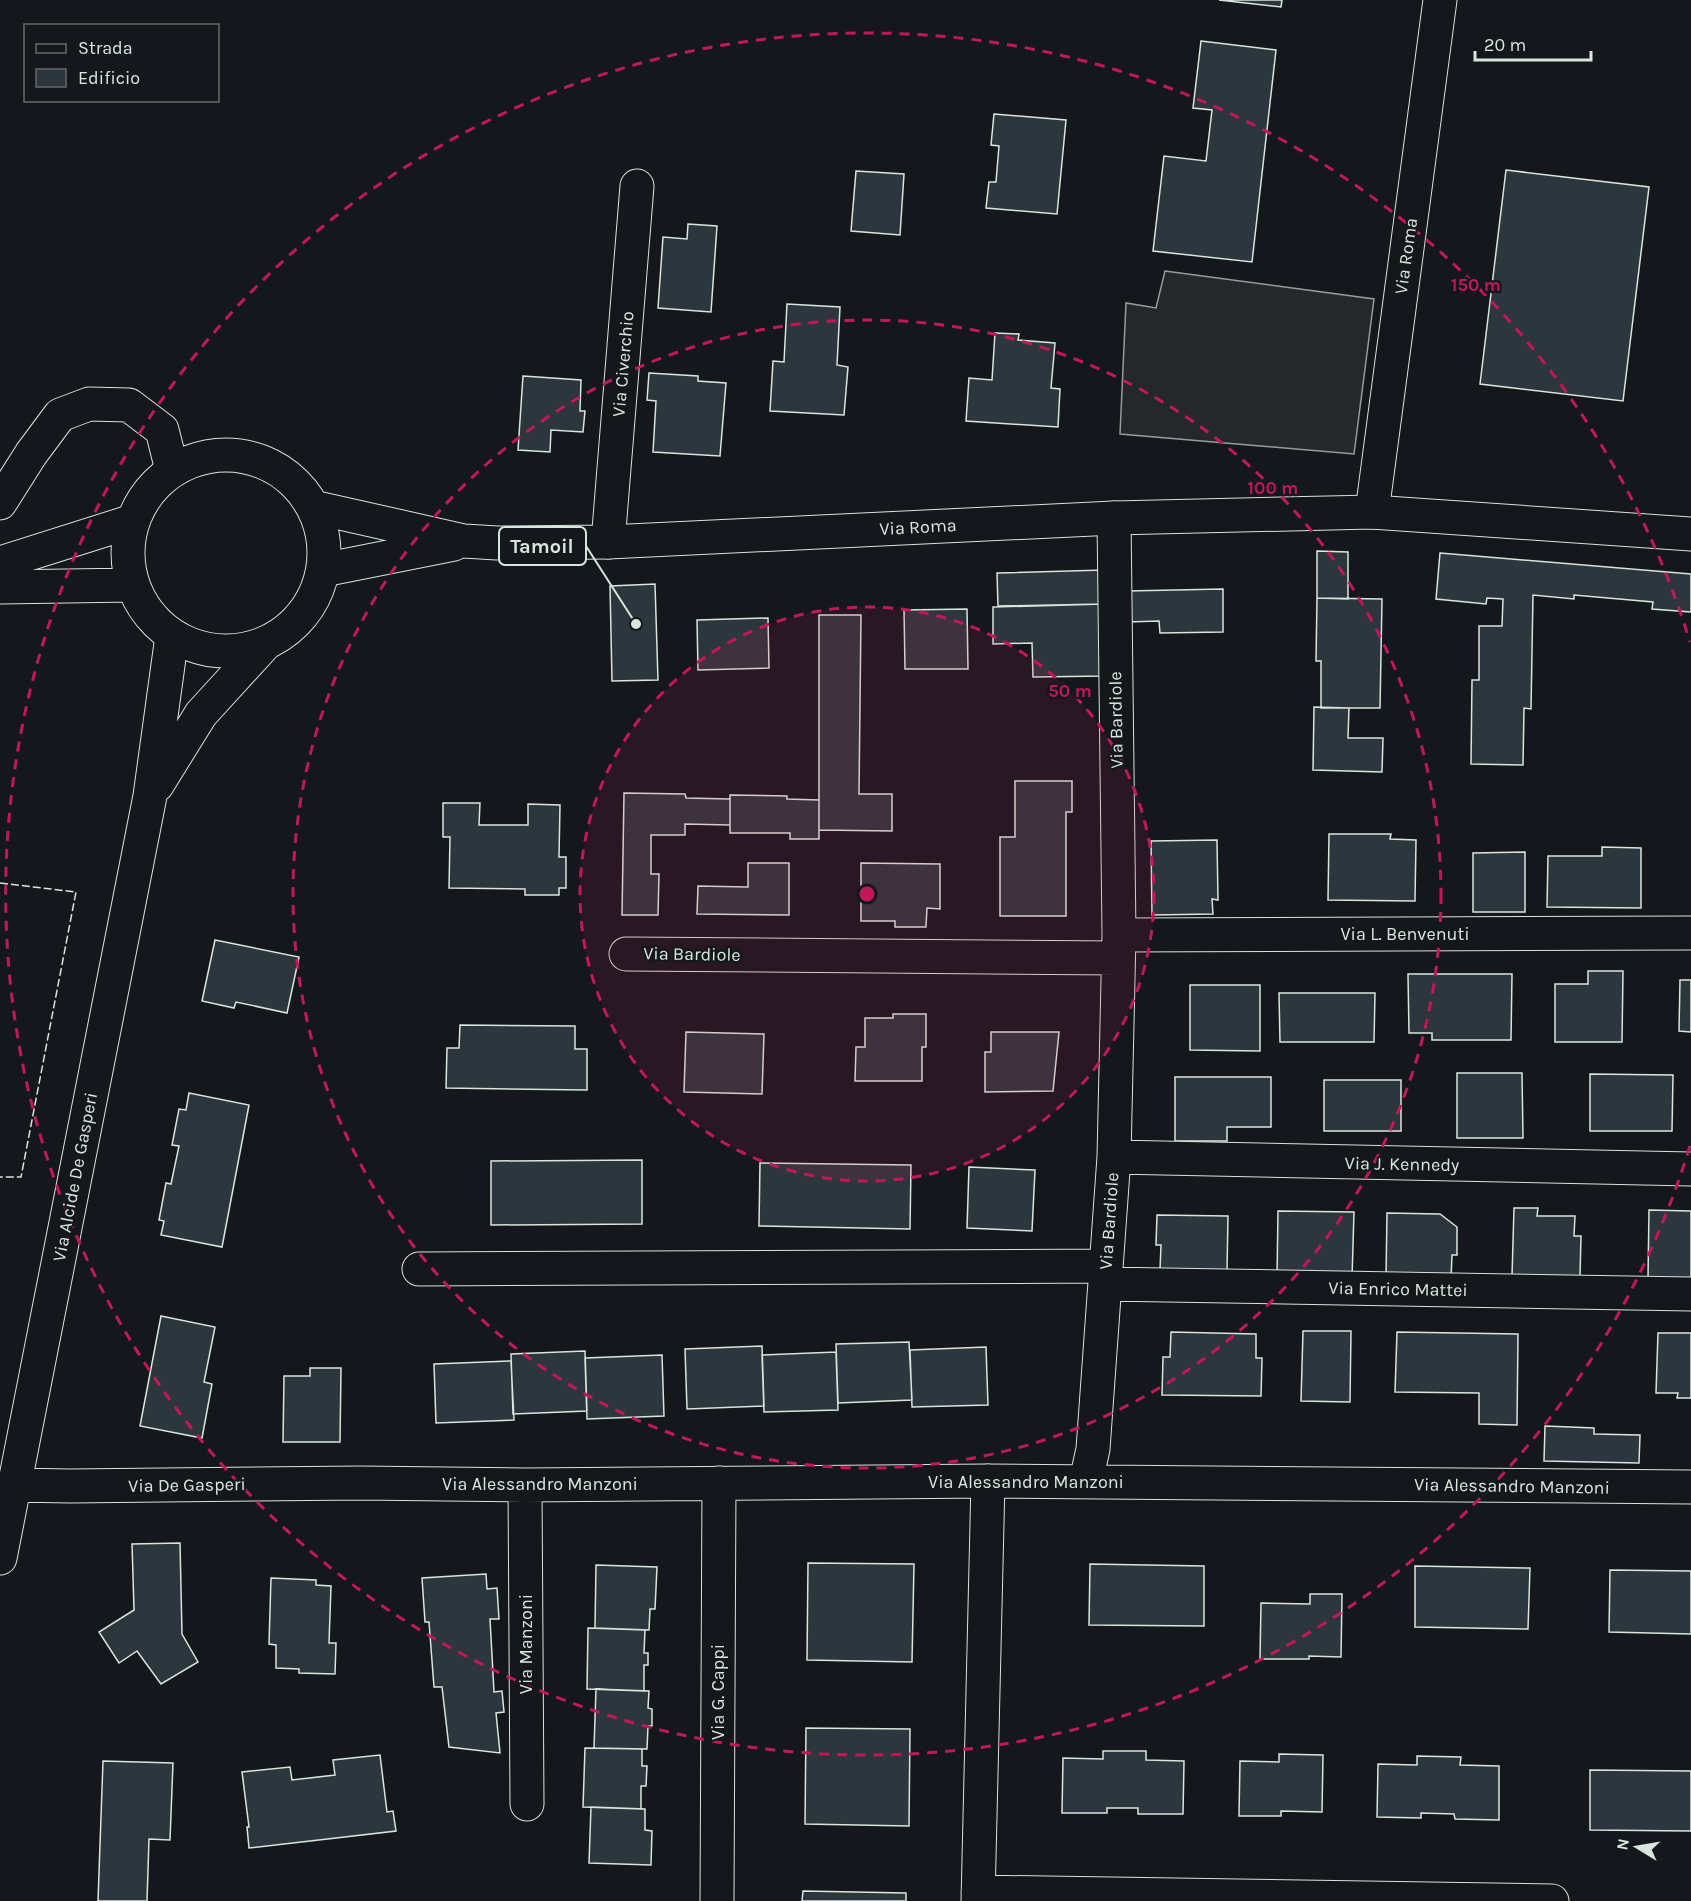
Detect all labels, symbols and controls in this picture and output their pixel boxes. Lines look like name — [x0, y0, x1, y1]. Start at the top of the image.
legend — [24, 24, 219, 102]
scale bar — [1475, 24, 1590, 62]
text: 20 m — [1484, 34, 1526, 56]
text: Strada — [78, 37, 133, 59]
text: Edificio — [78, 67, 140, 89]
street label: Via Roma — [1390, 216, 1422, 296]
text: 150 m — [1451, 274, 1501, 296]
street label: Via Civerchio — [607, 310, 639, 418]
text: 100 m — [1248, 477, 1298, 499]
street label: Via Roma — [879, 514, 957, 540]
callout: Tamoil — [499, 527, 586, 565]
text: Tamoil — [510, 535, 574, 558]
street label: Via Bardiole — [1104, 671, 1128, 769]
text: 50 m — [1048, 680, 1092, 702]
centre of rings — [857, 884, 877, 904]
street label: Via L. Benvenuti — [1340, 923, 1470, 945]
street label: Via Bardiole — [643, 942, 741, 966]
street label: Via Alcide De Gasperi — [48, 1091, 102, 1263]
street label: Via J. Kennedy — [1345, 1152, 1460, 1176]
street label: Via Bardiole — [1095, 1172, 1123, 1270]
street label: Via Enrico Mattei — [1328, 1277, 1468, 1301]
street label: Via Alessandro Manzoni — [928, 1471, 1124, 1493]
street label: Via De Gasperi — [128, 1473, 246, 1497]
street label: Via Alessandro Manzoni — [442, 1473, 638, 1495]
street label: Via Alessandro Manzoni — [1414, 1473, 1610, 1499]
street label: Via Manzoni — [515, 1594, 537, 1694]
street label: Via G. Cappi — [707, 1644, 729, 1740]
north arrow — [1607, 1817, 1667, 1877]
text: N — [1612, 1837, 1633, 1852]

